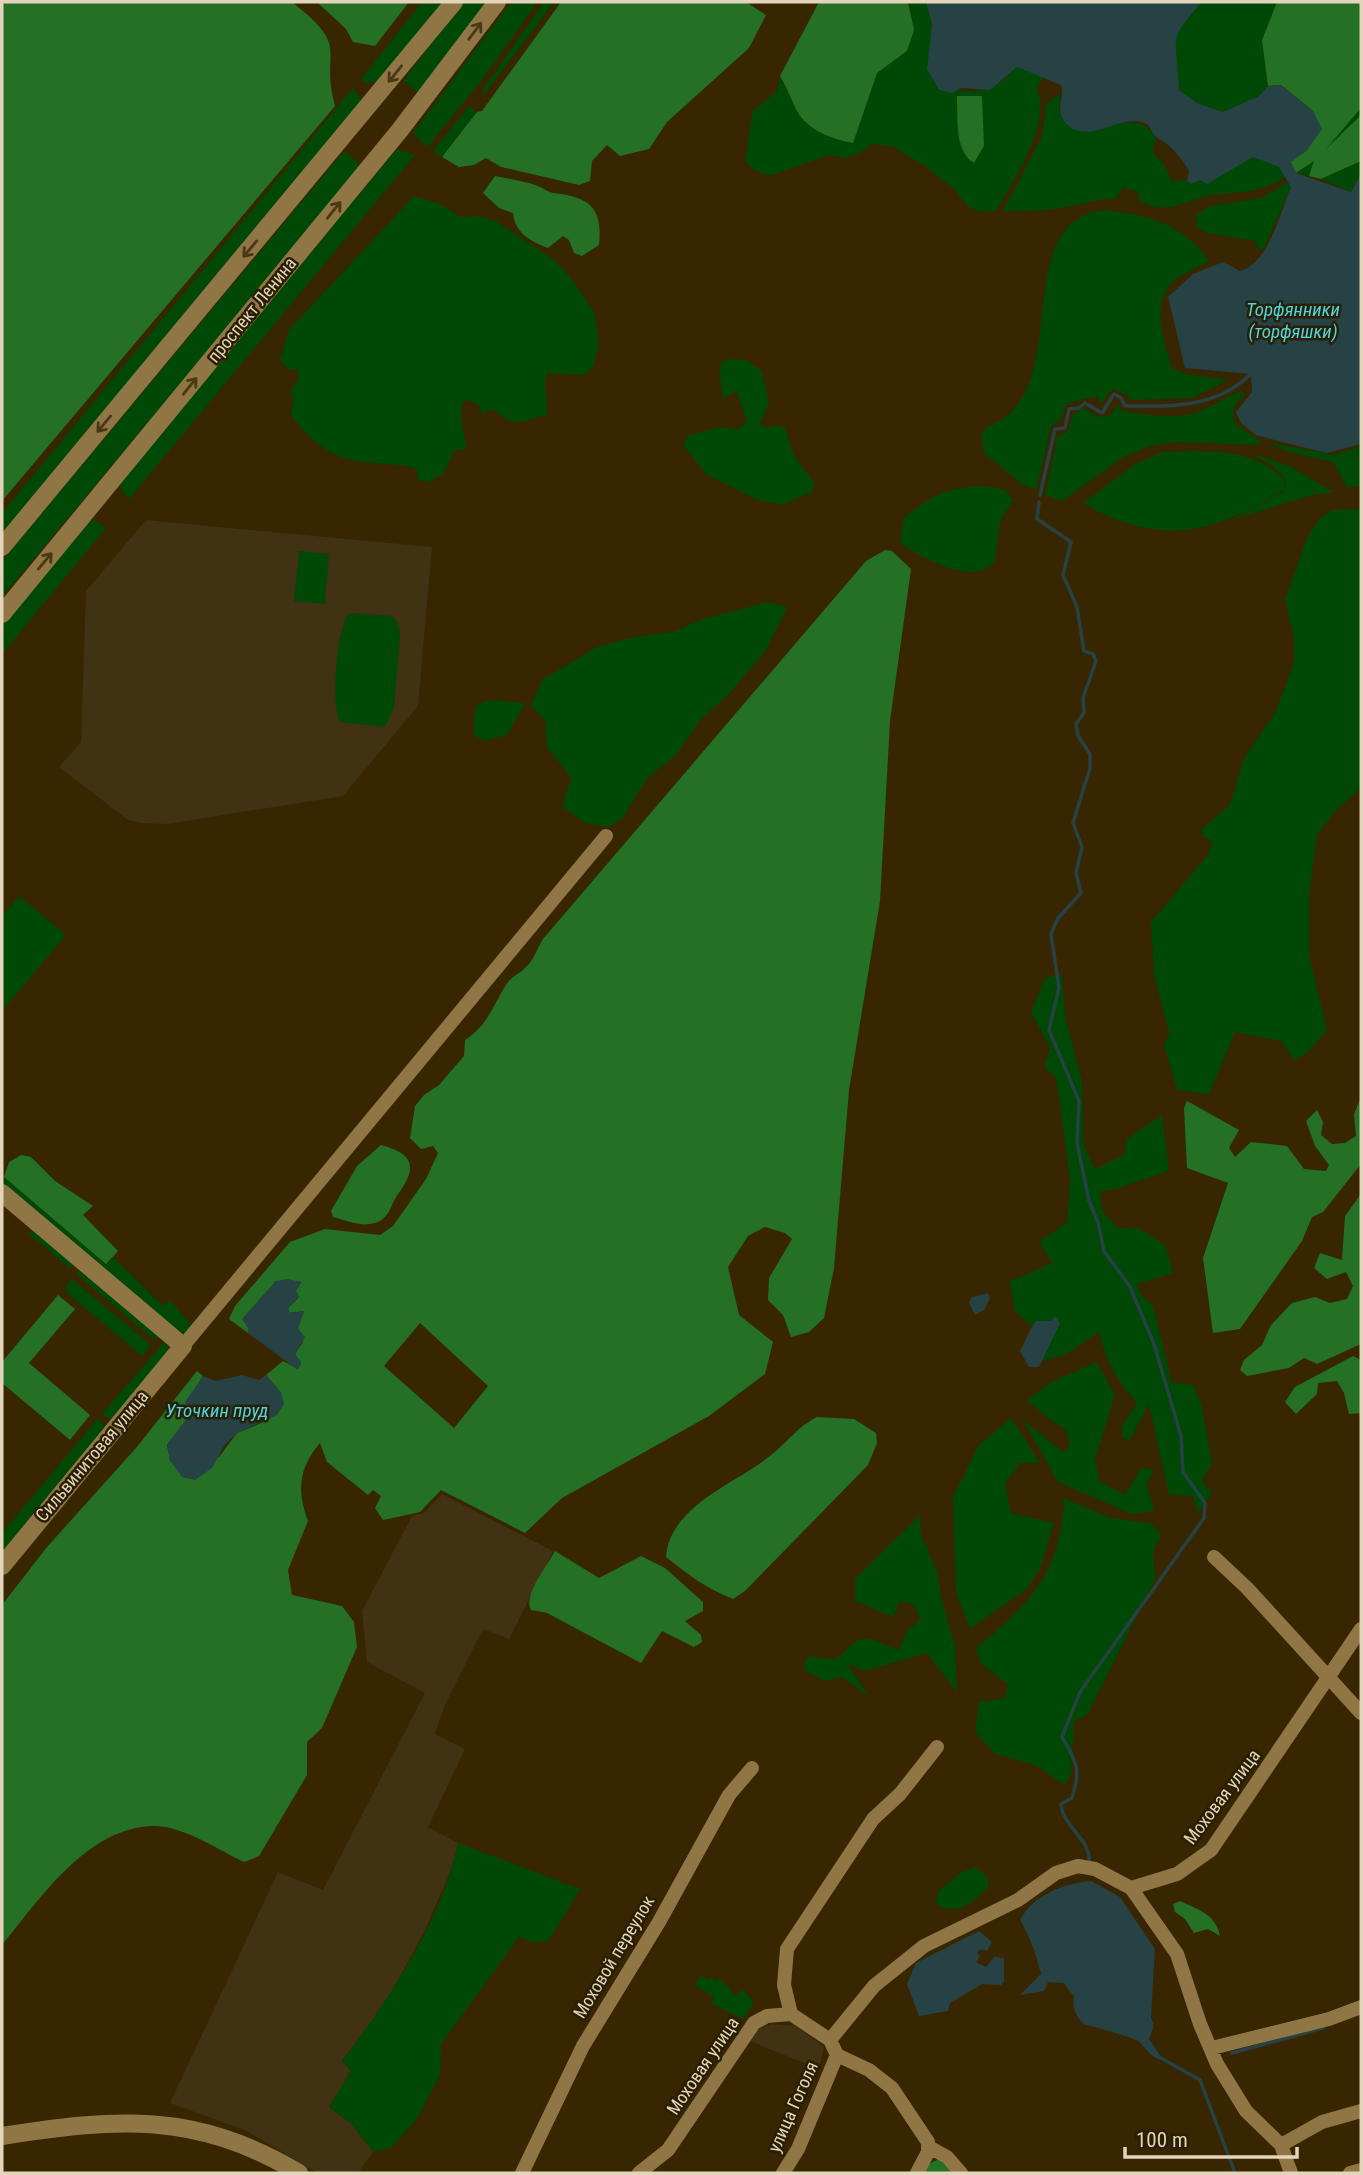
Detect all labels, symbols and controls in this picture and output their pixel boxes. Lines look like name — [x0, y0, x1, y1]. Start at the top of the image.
one-way arrow — [468, 22, 483, 41]
one-way arrow — [387, 64, 403, 82]
one-way arrow — [327, 201, 342, 219]
one-way arrow — [242, 239, 257, 257]
street label: проспект Ленина — [203, 253, 300, 366]
water label: Торфянники (торфяшки) — [1246, 298, 1340, 343]
one-way arrow — [182, 377, 198, 395]
one-way arrow — [96, 414, 112, 432]
one-way arrow — [37, 553, 53, 571]
street label: Сильвинитовая улица — [31, 1386, 152, 1525]
water label: Уточкин пруд — [166, 1399, 269, 1422]
street label: Моховая улица — [1179, 1745, 1264, 1848]
street label: Моховой переулок — [569, 1891, 659, 2022]
street label: Моховая улица — [662, 2013, 743, 2119]
street label: улица Гоголя — [763, 2058, 822, 2155]
scale bar — [1125, 2116, 1296, 2160]
text: 100 m — [1136, 2128, 1188, 2152]

